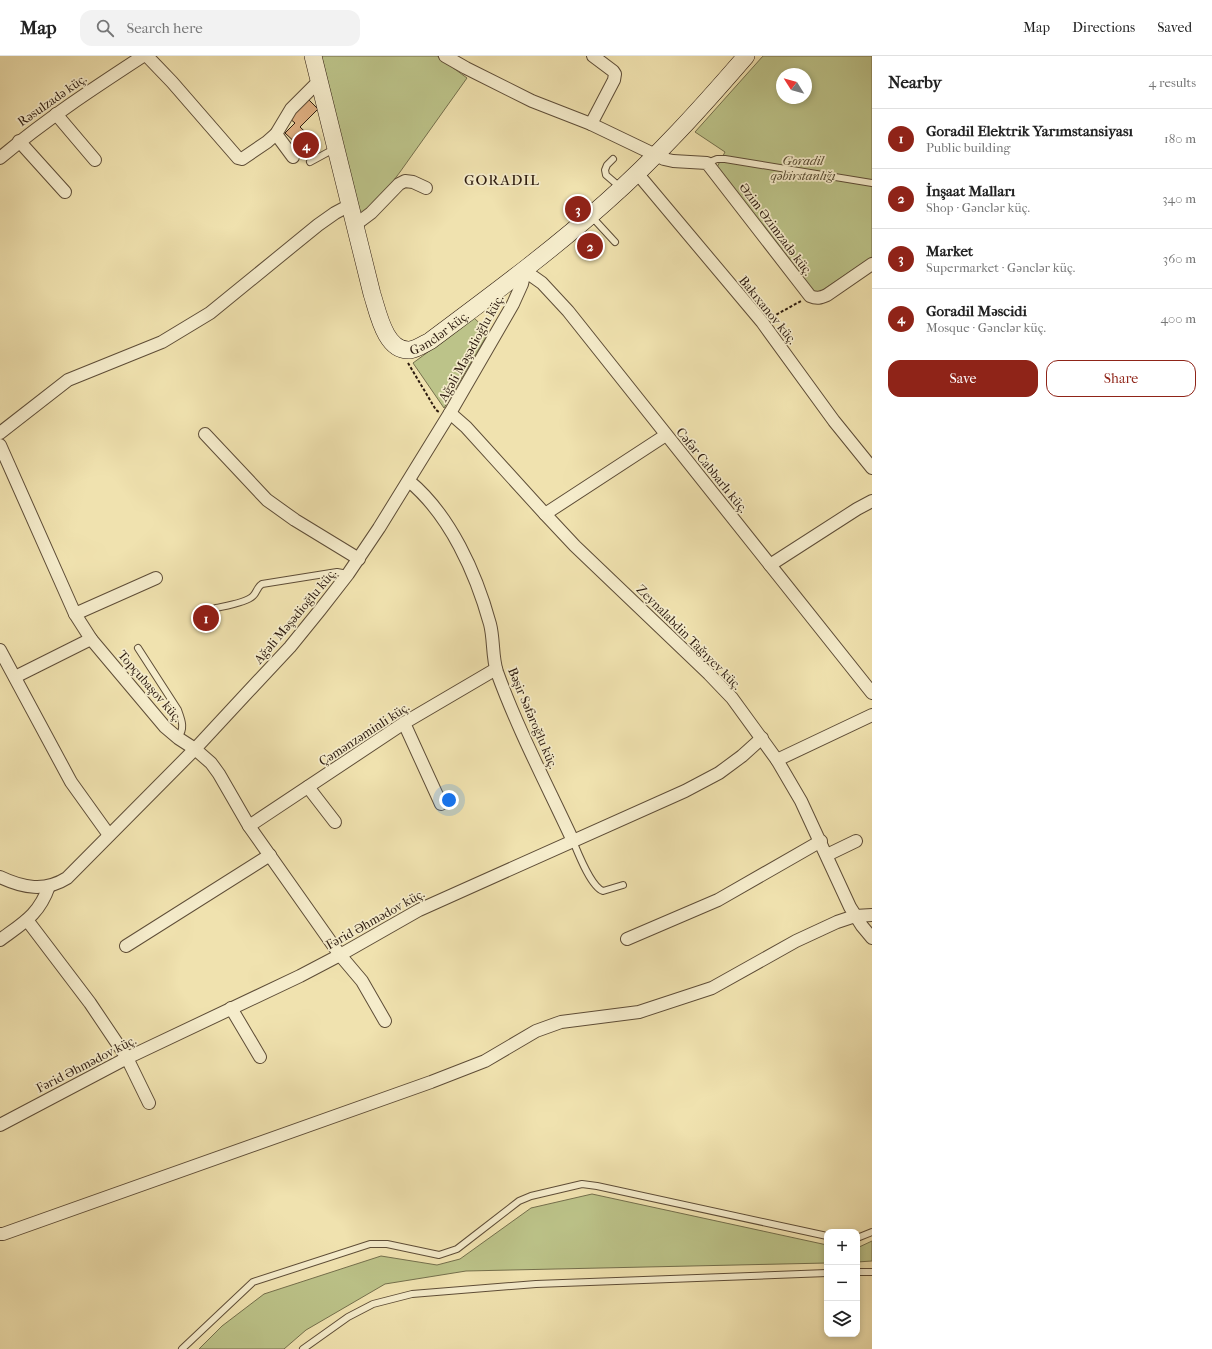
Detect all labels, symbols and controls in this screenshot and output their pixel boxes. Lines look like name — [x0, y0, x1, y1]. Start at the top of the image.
search box — [80, 10, 360, 46]
text: Map — [20, 17, 56, 39]
icon: search — [94, 17, 116, 39]
text: Search here — [126, 19, 203, 37]
text: Map — [1023, 19, 1050, 36]
text: Directions — [1072, 19, 1135, 36]
text: Saved — [1157, 19, 1192, 36]
north arrow — [776, 68, 812, 104]
street label: Rəsulzadə küç. — [15, 71, 90, 130]
text: Nearby — [888, 72, 942, 92]
text: 4 results — [1149, 75, 1196, 90]
text: Goradil Elektrik Yarımstansiyası — [926, 122, 1133, 140]
pin: 4 — [293, 130, 319, 160]
text: 1 — [899, 131, 903, 146]
text: 180 m — [1164, 131, 1196, 146]
text: Public building — [926, 140, 1011, 155]
park label: Goradil qəbirstanlığı — [770, 153, 836, 183]
district label: GORADIL — [464, 171, 540, 189]
street label: Əzim Əzimzadə küç. — [735, 180, 816, 279]
text: İnşaat Malları — [926, 182, 1015, 200]
text: 2 — [898, 191, 904, 206]
text: 340 m — [1162, 191, 1196, 206]
pin: 3 — [565, 194, 591, 224]
text: Shop · Gənclər küç. — [926, 200, 1030, 215]
pin: 2 — [577, 231, 603, 261]
text: Market — [926, 242, 973, 260]
text: 3 — [898, 251, 904, 266]
text: 360 m — [1163, 251, 1196, 266]
text: Supermarket · Gənclər küç. — [926, 260, 1075, 275]
street label: Bakıxanov küç. — [735, 273, 800, 348]
street label: Ağəli Məşədioğlu küç. — [435, 292, 508, 405]
text: Goradil Məscidi — [926, 302, 1027, 320]
street label: Gənclər küç. — [407, 307, 471, 358]
text: 4 — [897, 311, 905, 326]
text: 400 m — [1160, 311, 1196, 326]
text: Mosque · Gənclər küç. — [926, 320, 1046, 335]
button: Save — [888, 360, 1038, 397]
button: Share — [1046, 360, 1196, 397]
street label: Cəfər Cabbarlı küç. — [672, 424, 751, 516]
street label: Ağəli Məşədioğlu küç. — [250, 565, 340, 668]
street label: Zeynalabdin Tağıyev küç. — [633, 581, 745, 693]
pin: 1 — [193, 603, 219, 633]
street label: Topçubaşov küç. — [114, 647, 185, 725]
street label: Bəşir Səfəroğlu küç. — [504, 665, 561, 771]
street label: Çəmənzəminli küç. — [316, 699, 413, 770]
your location — [439, 790, 459, 810]
street label: Fərid Əhmədov küç. — [323, 886, 427, 953]
street label: Fərid Əhmədov küç. — [34, 1032, 139, 1097]
map controls — [824, 1229, 860, 1337]
button: + — [824, 1229, 860, 1265]
button: − — [824, 1265, 860, 1301]
button: layers — [824, 1301, 860, 1337]

